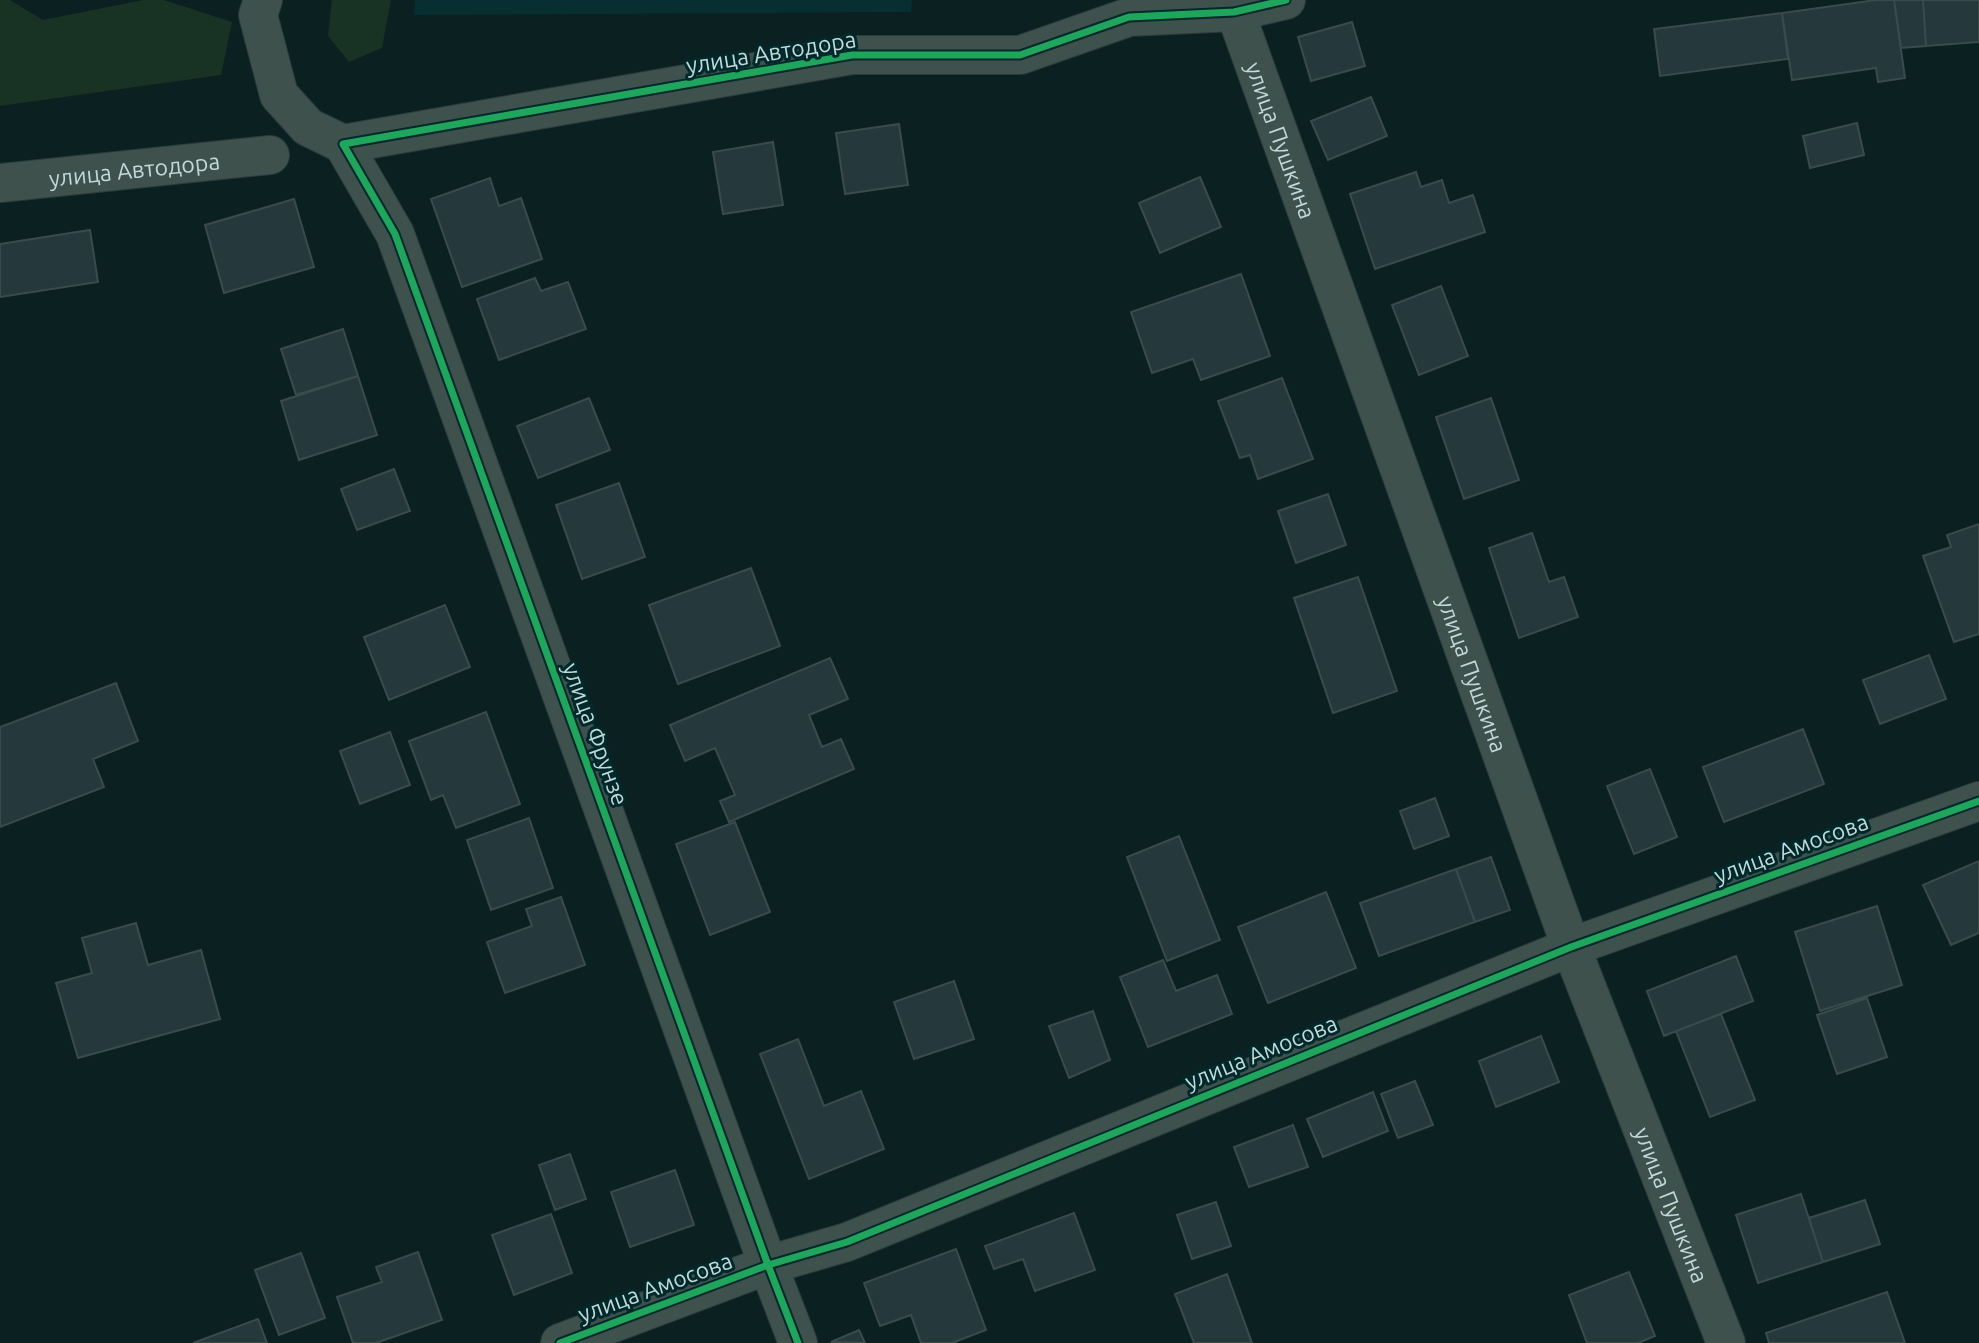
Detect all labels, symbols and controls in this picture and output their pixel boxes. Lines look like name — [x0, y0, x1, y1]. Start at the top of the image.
street label: улица Автодора — [684, 26, 858, 78]
street label: улица Пушкина — [1242, 59, 1321, 222]
street label: улица Автодора — [48, 148, 221, 190]
street label: улица Пушкина — [1433, 592, 1513, 756]
street label: улица Фрунзе — [559, 659, 633, 809]
street label: улица Амосова — [1711, 809, 1871, 887]
street label: улица Амосова — [1181, 1010, 1341, 1094]
street label: улица Пушкина — [1630, 1124, 1714, 1286]
street label: улица Амосова — [575, 1248, 735, 1326]

